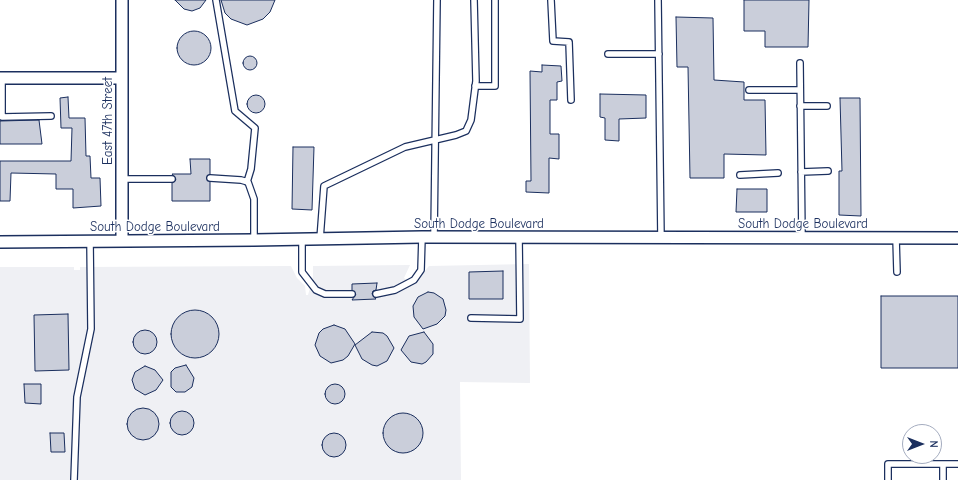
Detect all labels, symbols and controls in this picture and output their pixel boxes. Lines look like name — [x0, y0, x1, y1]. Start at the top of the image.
street label: East 47th Street — [100, 77, 116, 165]
street label: South Dodge Boulevard — [414, 216, 544, 232]
street label: South Dodge Boulevard — [738, 216, 868, 232]
street label: South Dodge Boulevard — [90, 219, 220, 235]
north arrow — [902, 424, 942, 464]
text: N — [927, 440, 940, 448]

